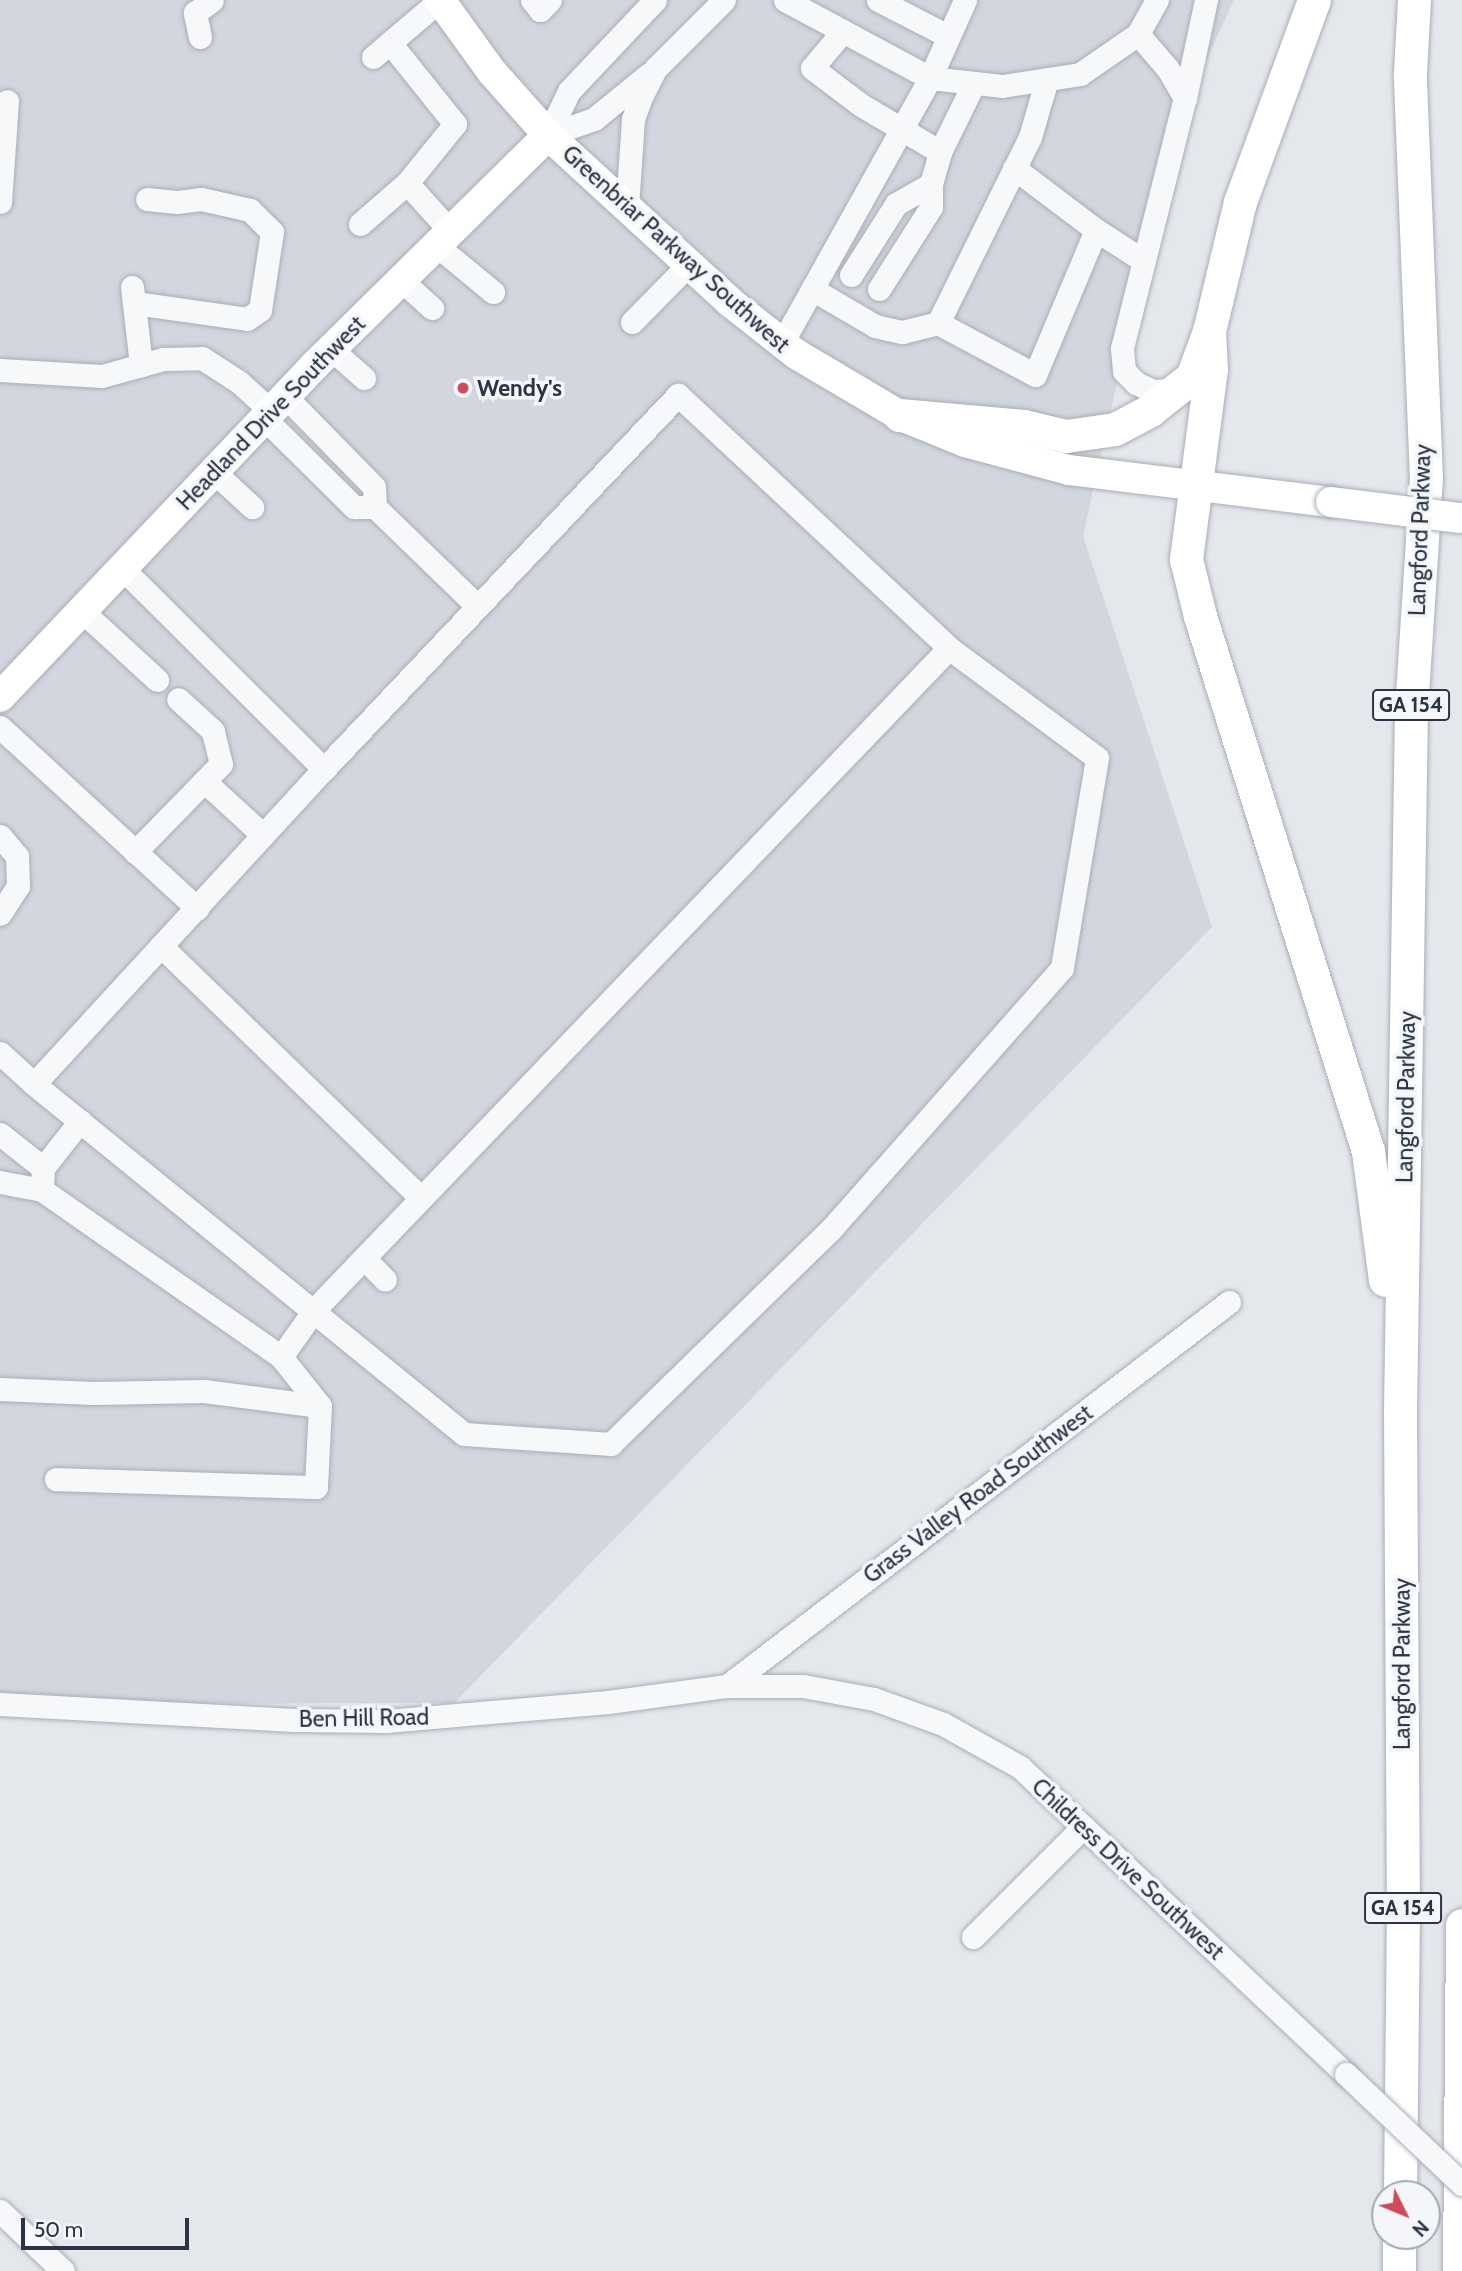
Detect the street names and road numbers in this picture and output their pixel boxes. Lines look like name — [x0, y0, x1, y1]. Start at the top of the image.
street label: Greenbriar Parkway Southwest — [557, 140, 795, 358]
street label: Headland Drive Southwest — [171, 310, 371, 516]
street label: Langford Parkway — [1403, 444, 1437, 616]
road number: GA 154 — [1371, 688, 1451, 722]
street label: Langford Parkway — [1391, 1011, 1421, 1183]
street label: Grass Valley Road Southwest — [858, 1399, 1098, 1589]
street label: Langford Parkway — [1388, 1578, 1416, 1750]
street label: Ben Hill Road — [299, 1703, 429, 1733]
street label: Childress Drive Southwest — [1026, 1773, 1230, 1965]
road number: GA 154 — [1363, 1890, 1443, 1926]

